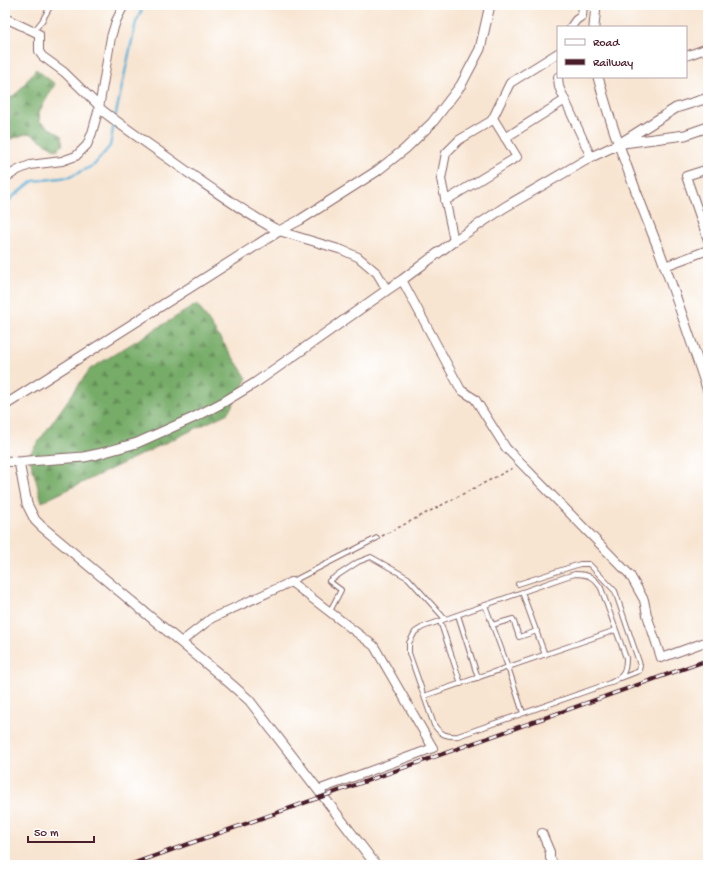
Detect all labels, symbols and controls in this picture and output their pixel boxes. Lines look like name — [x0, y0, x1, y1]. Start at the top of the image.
legend — [557, 26, 687, 78]
text: Road — [593, 37, 620, 51]
text: Railway — [593, 57, 633, 71]
scale bar — [28, 818, 94, 844]
text: 50 m — [34, 827, 59, 841]

